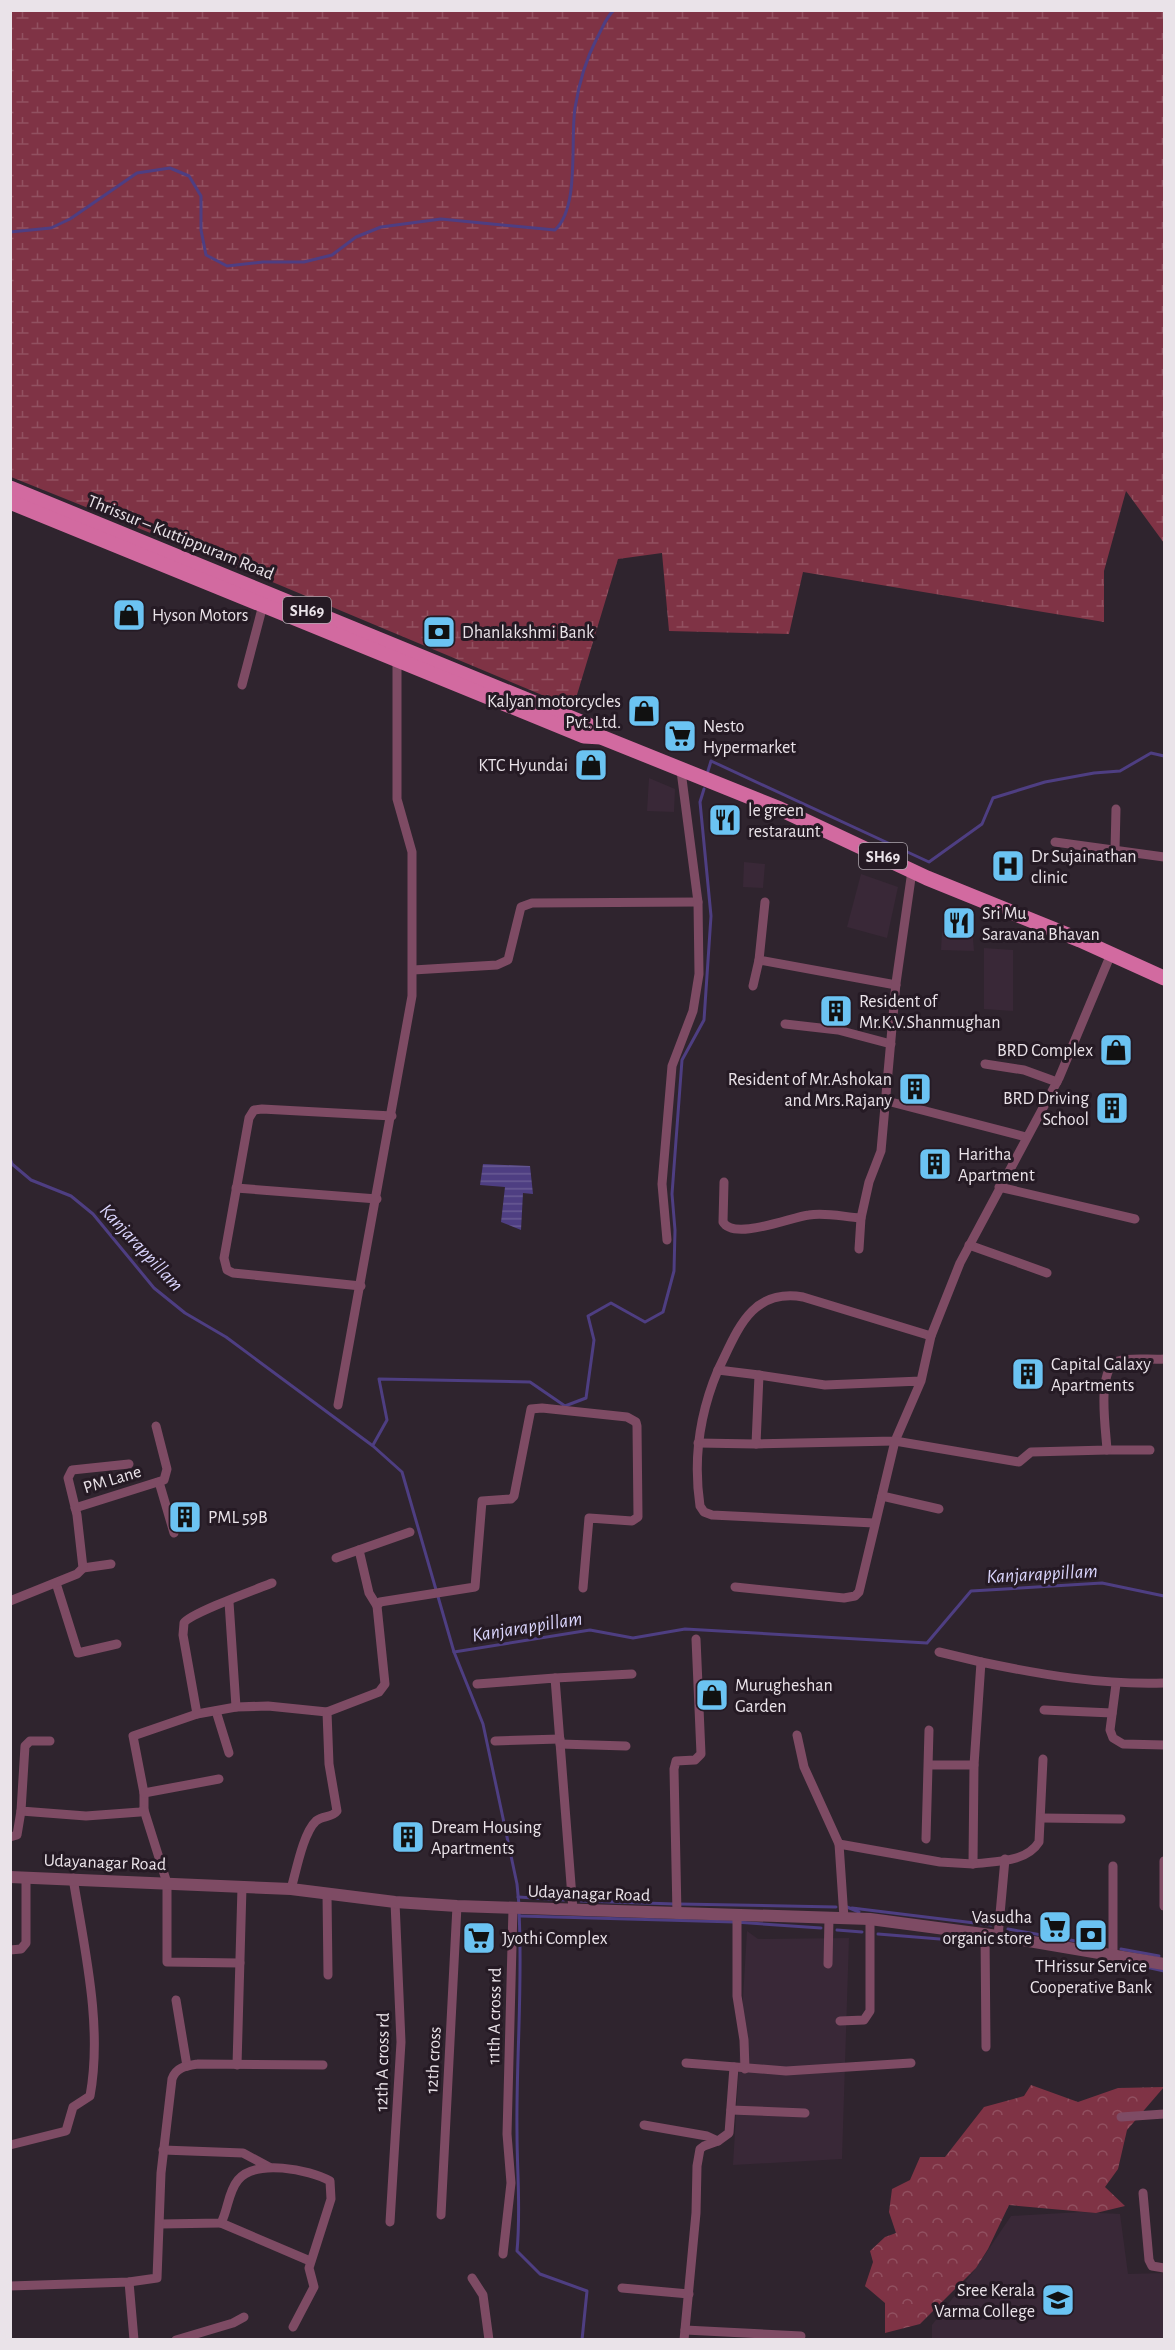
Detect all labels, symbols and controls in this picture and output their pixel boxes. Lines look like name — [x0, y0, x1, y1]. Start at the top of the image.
street label: Thrissur – Kuttippuram Road — [85, 492, 276, 584]
shop icon: Hyson Motors — [111, 597, 147, 633]
road number: SH69 — [283, 597, 331, 623]
place label: Hyson Motors — [152, 607, 248, 625]
bank icon: Dhanlakshmi Bank — [421, 614, 457, 650]
place label: Dhanlakshmi Bank — [462, 624, 595, 642]
place label: Kalyan motorcycles Pvt. Ltd. — [487, 693, 621, 732]
shop icon: Kalyan motorcycles Pvt. Ltd. — [626, 693, 662, 729]
supermarket icon: Nesto Hypermarket — [662, 718, 698, 754]
place label: Nesto Hypermarket — [703, 718, 796, 757]
shop icon: KTC Hyundai — [573, 747, 609, 783]
place label: KTC Hyundai — [478, 757, 568, 775]
restaurant icon: le green restaraunt — [707, 802, 743, 838]
place label: le green restaraunt — [748, 802, 821, 841]
road number: SH69 — [859, 843, 907, 869]
hospital icon: Dr Sujainathan clinic — [990, 848, 1026, 884]
place label: Dr Sujainathan clinic — [1031, 848, 1137, 887]
restaurant icon: Sri Mu Saravana Bhavan — [941, 905, 977, 941]
place label: Sri Mu Saravana Bhavan — [982, 905, 1100, 944]
building icon: Resident of Mr.K.V.Shanmughan — [818, 993, 854, 1029]
place label: Resident of Mr.K.V.Shanmughan — [859, 993, 1001, 1032]
shop icon: BRD Complex — [1098, 1032, 1134, 1068]
place label: BRD Complex — [997, 1042, 1093, 1060]
place label: Resident of Mr.Ashokan and Mrs.Rajany — [728, 1071, 892, 1110]
building icon: Resident of Mr.Ashokan and Mrs.Rajany — [897, 1071, 933, 1107]
place label: BRD Driving School — [1003, 1090, 1089, 1129]
building icon: BRD Driving School — [1094, 1090, 1130, 1126]
building icon: Haritha Apartment — [917, 1146, 953, 1182]
place label: Haritha Apartment — [958, 1146, 1035, 1185]
water label: Kanjarappillam — [96, 1200, 187, 1295]
building icon: Capital Galaxy Apartments — [1010, 1356, 1046, 1392]
place label: Capital Galaxy Apartments — [1051, 1356, 1151, 1395]
street label: PM Lane — [81, 1463, 143, 1497]
building icon: PML 59B — [167, 1499, 203, 1535]
place label: PML 59B — [208, 1509, 268, 1527]
water label: Kanjarappillam — [986, 1561, 1098, 1587]
water label: Kanjarappillam — [470, 1608, 584, 1646]
shop icon: Murugheshan Garden — [694, 1677, 730, 1713]
place label: Murugheshan Garden — [735, 1677, 833, 1716]
building icon: Dream Housing Apartments — [390, 1819, 426, 1855]
place label: Dream Housing Apartments — [431, 1819, 542, 1858]
street label: Udayanagar Road — [43, 1852, 166, 1874]
street label: Udayanagar Road — [527, 1883, 650, 1905]
place label: Vasudha organic store — [942, 1909, 1032, 1948]
supermarket icon: Vasudha organic store — [1037, 1909, 1073, 1945]
bank icon: THrissur Service Cooperative Bank — [1073, 1917, 1109, 1953]
supermarket icon: Jyothi Complex — [461, 1920, 497, 1956]
place label: Jyothi Complex — [502, 1930, 608, 1948]
place label: THrissur Service Cooperative Bank — [1030, 1958, 1153, 1997]
street label: 11th A cross rd — [485, 1968, 505, 2064]
street label: 12th A cross rd — [373, 2013, 393, 2111]
street label: 12th cross — [423, 2026, 445, 2094]
place label: Sree Kerala Varma College — [934, 2282, 1035, 2321]
school or university icon: Sree Kerala Varma College — [1040, 2282, 1076, 2318]

